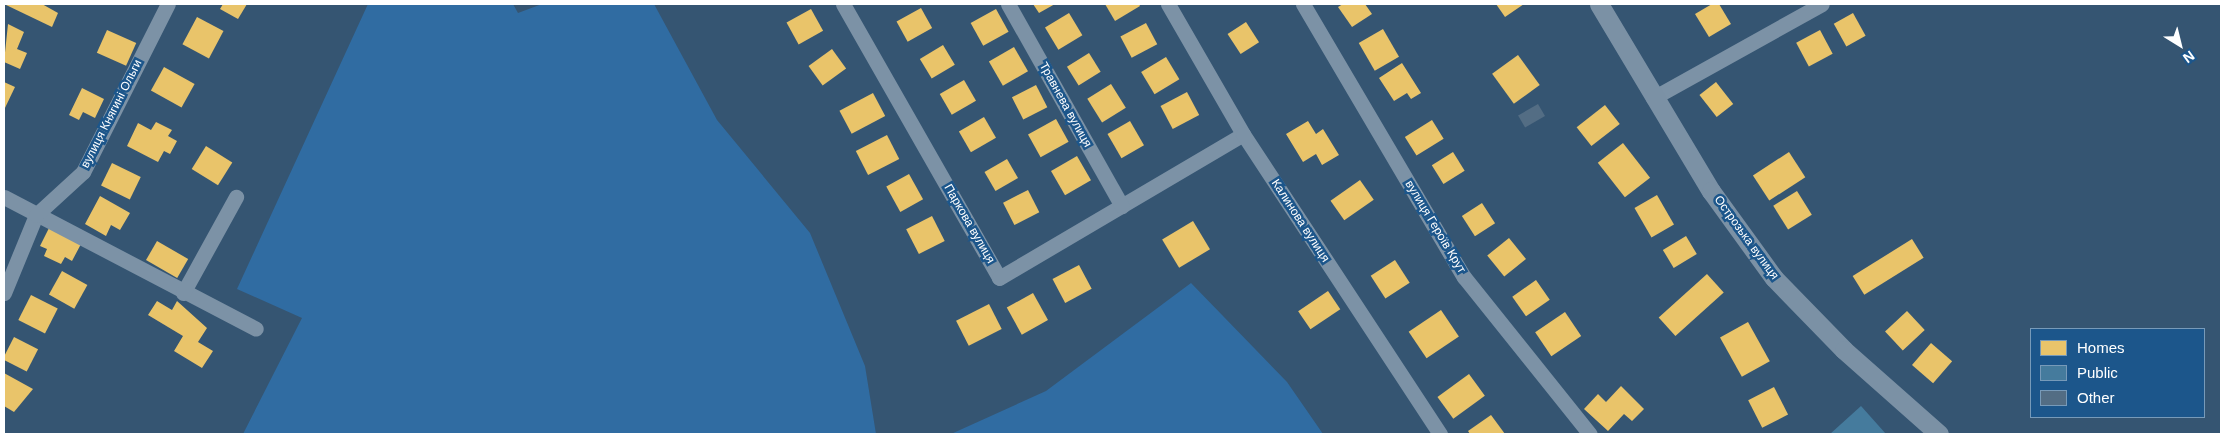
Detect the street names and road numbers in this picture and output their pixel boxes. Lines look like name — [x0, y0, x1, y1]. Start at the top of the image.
street label: вулиця Княгині Ольги — [78, 57, 146, 171]
street label: Травнева вулиця — [1036, 60, 1094, 150]
street label: Калинова вулиця — [1268, 177, 1332, 265]
street label: вулиця Героїв Крут — [1402, 178, 1468, 276]
street label: Паркова вулиця — [940, 182, 998, 266]
street label: Острозька вулиця — [1711, 193, 1781, 283]

